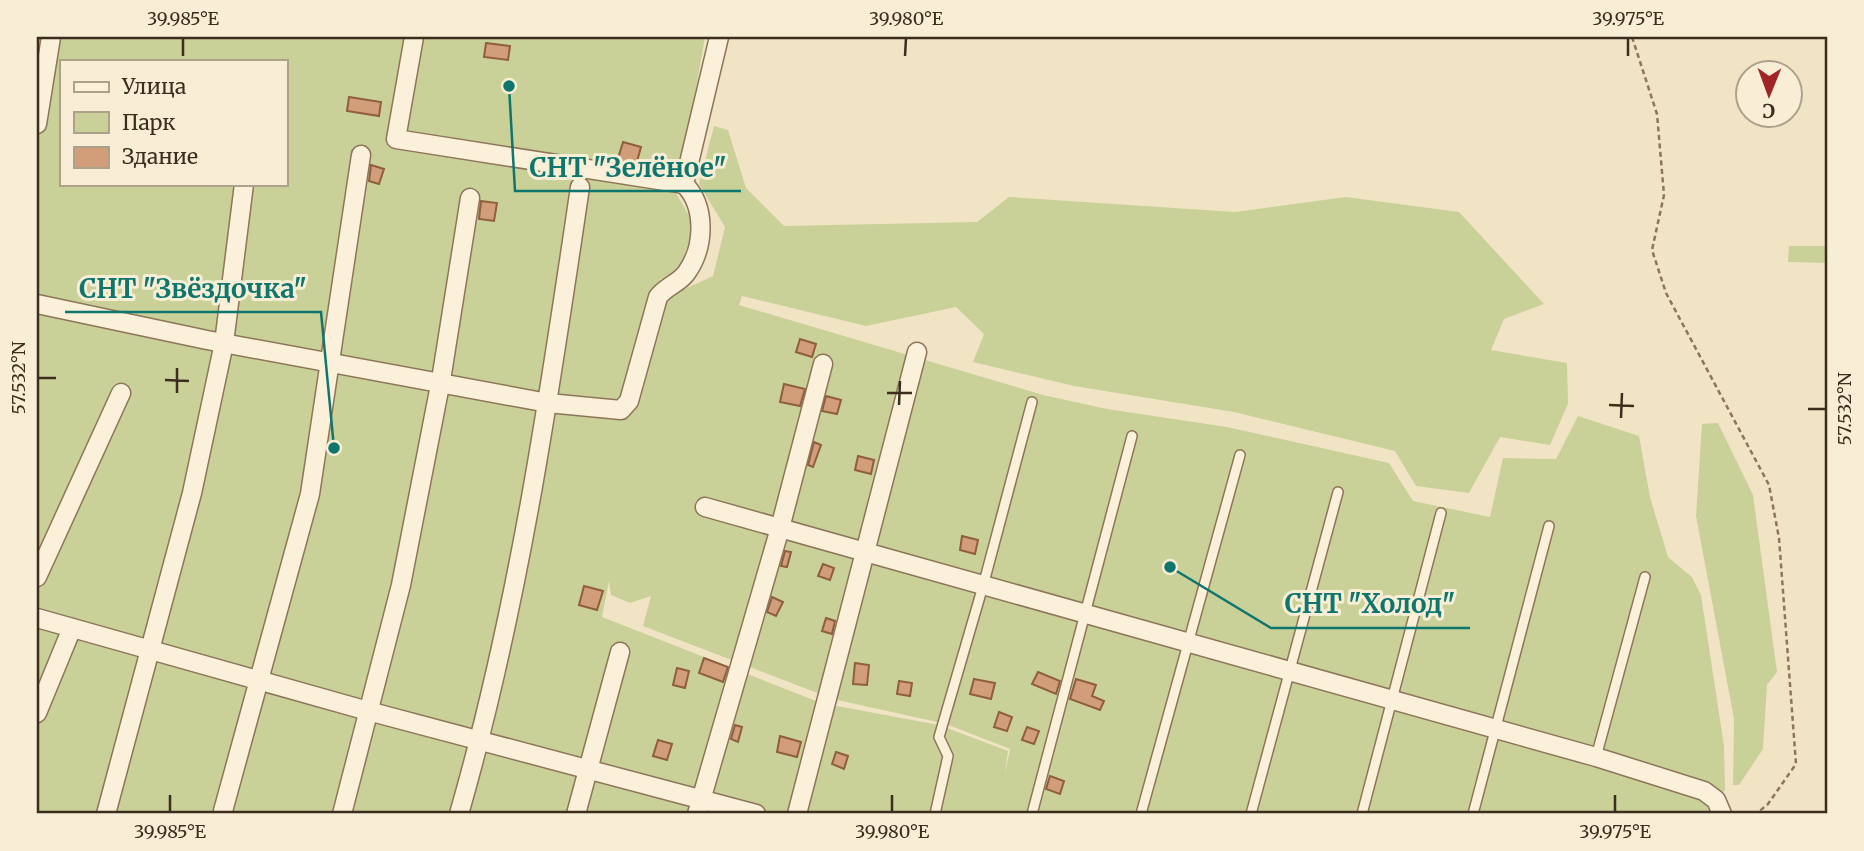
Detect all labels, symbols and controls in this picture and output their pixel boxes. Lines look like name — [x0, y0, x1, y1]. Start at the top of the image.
text: 39.985°E — [147, 7, 220, 30]
text: 39.980°E — [869, 7, 944, 30]
text: 39.975°E — [1592, 7, 1664, 30]
legend — [60, 60, 287, 186]
north arrow — [1734, 60, 1804, 130]
text: Улица — [121, 73, 186, 100]
text: С — [1762, 99, 1775, 123]
text: Парк — [122, 109, 176, 136]
text: Здание — [122, 143, 198, 170]
callout: СНТ "Зелёное" — [515, 144, 741, 191]
text: СНТ "Зелёное" — [529, 151, 727, 184]
callout: СНТ "Звёздочка" — [65, 265, 321, 312]
text: СНТ "Звёздочка" — [79, 272, 307, 305]
text: 57.532°N — [7, 341, 30, 415]
text: 57.532°N — [1833, 372, 1856, 446]
callout: СНТ "Холод" — [1271, 581, 1470, 628]
text: СНТ "Холод" — [1285, 587, 1455, 620]
text: 39.985°E — [134, 820, 207, 843]
text: 39.980°E — [855, 820, 930, 843]
text: 39.975°E — [1579, 820, 1651, 843]

